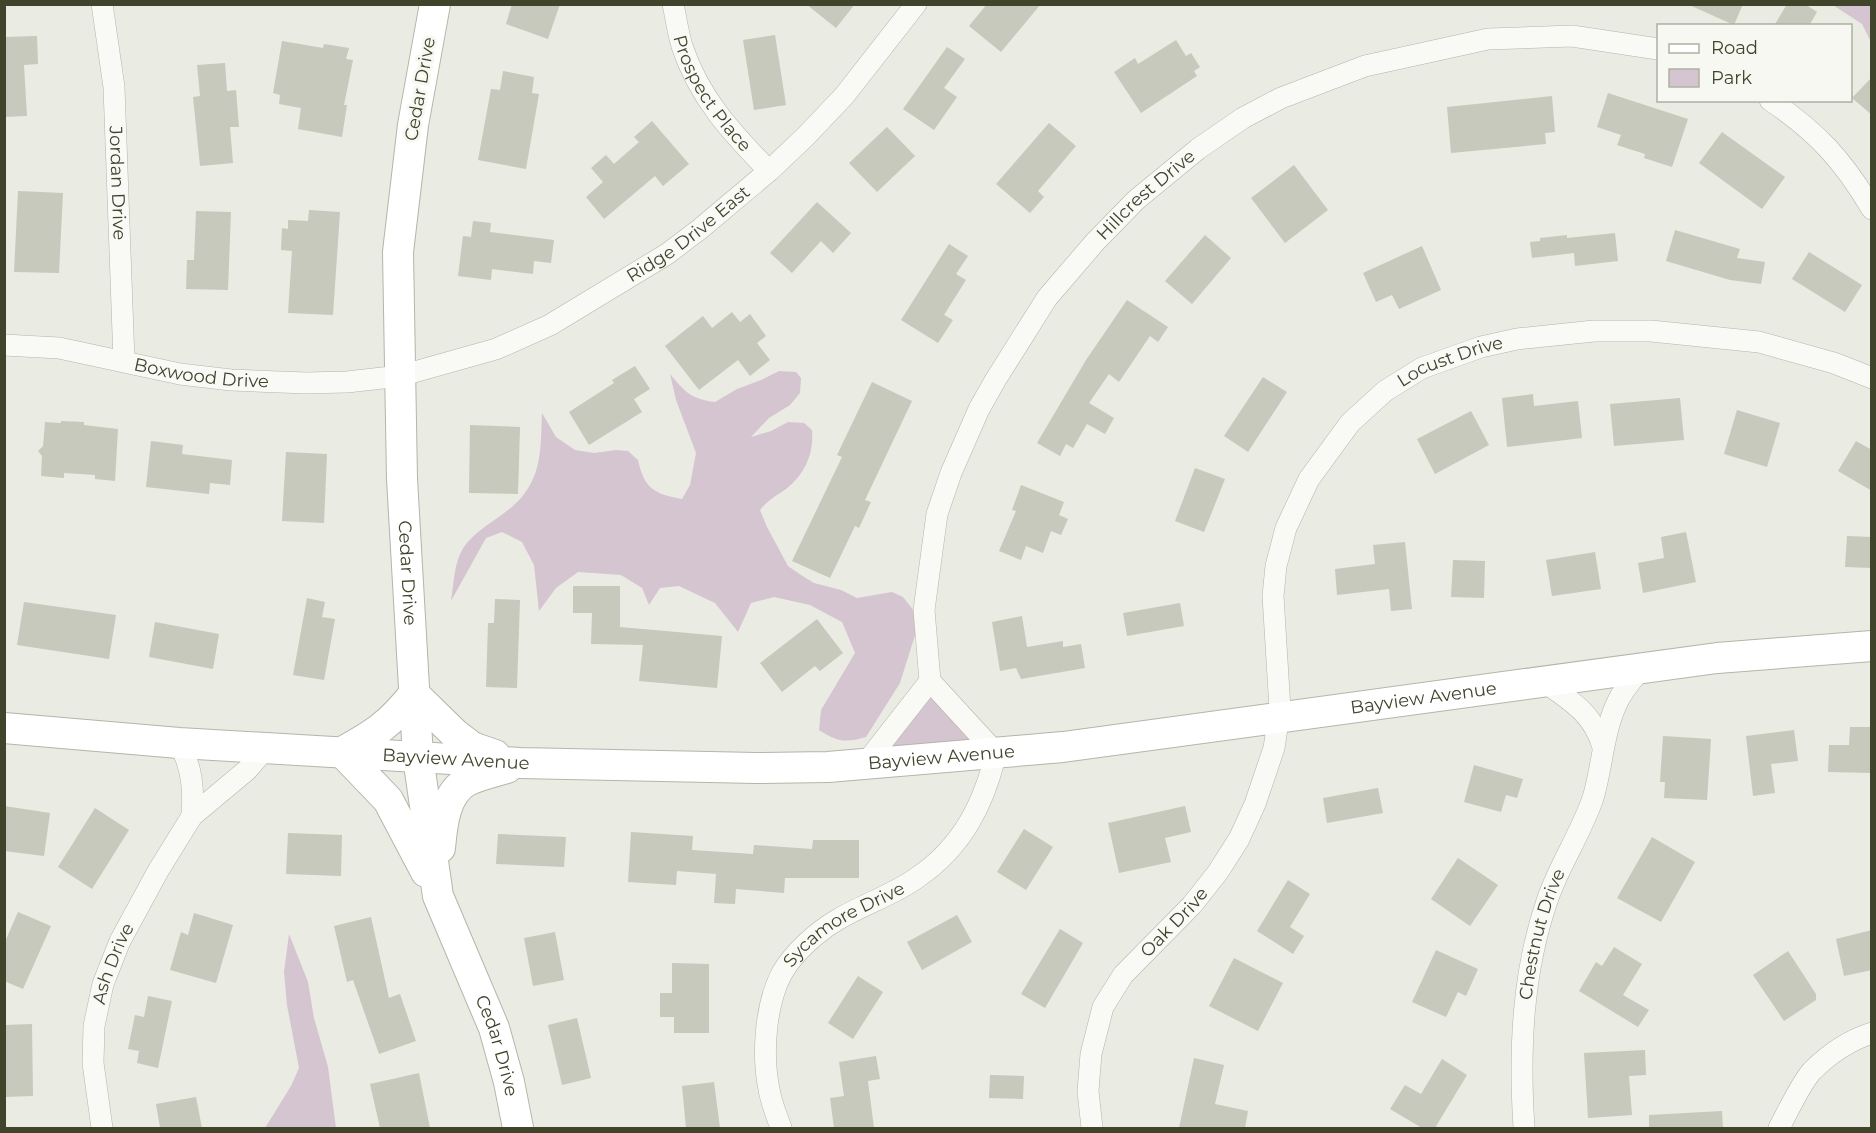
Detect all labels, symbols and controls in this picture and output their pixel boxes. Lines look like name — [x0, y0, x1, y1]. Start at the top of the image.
legend — [1657, 24, 1852, 102]
street label: Prospect Place — [668, 33, 756, 156]
street label: Cedar Drive — [400, 35, 440, 143]
text: Road — [1711, 37, 1758, 59]
text: Park — [1711, 67, 1752, 89]
street label: Jordan Drive — [104, 125, 131, 241]
street label: Hillcrest Drive — [1092, 145, 1200, 245]
street label: Ridge Drive East — [622, 181, 754, 287]
street label: Locust Drive — [1393, 331, 1505, 392]
street label: Boxwood Drive — [132, 353, 269, 393]
street label: Cedar Drive — [393, 520, 421, 626]
street label: Bayview Avenue — [1349, 677, 1498, 719]
street label: Bayview Avenue — [867, 740, 1016, 775]
street label: Bayview Avenue — [382, 744, 530, 774]
street label: Chestnut Drive — [1515, 865, 1570, 1001]
street label: Sycamore Drive — [778, 877, 909, 972]
street label: Oak Drive — [1136, 883, 1213, 962]
street label: Ash Drive — [88, 919, 139, 1006]
street label: Cedar Drive — [470, 992, 523, 1098]

